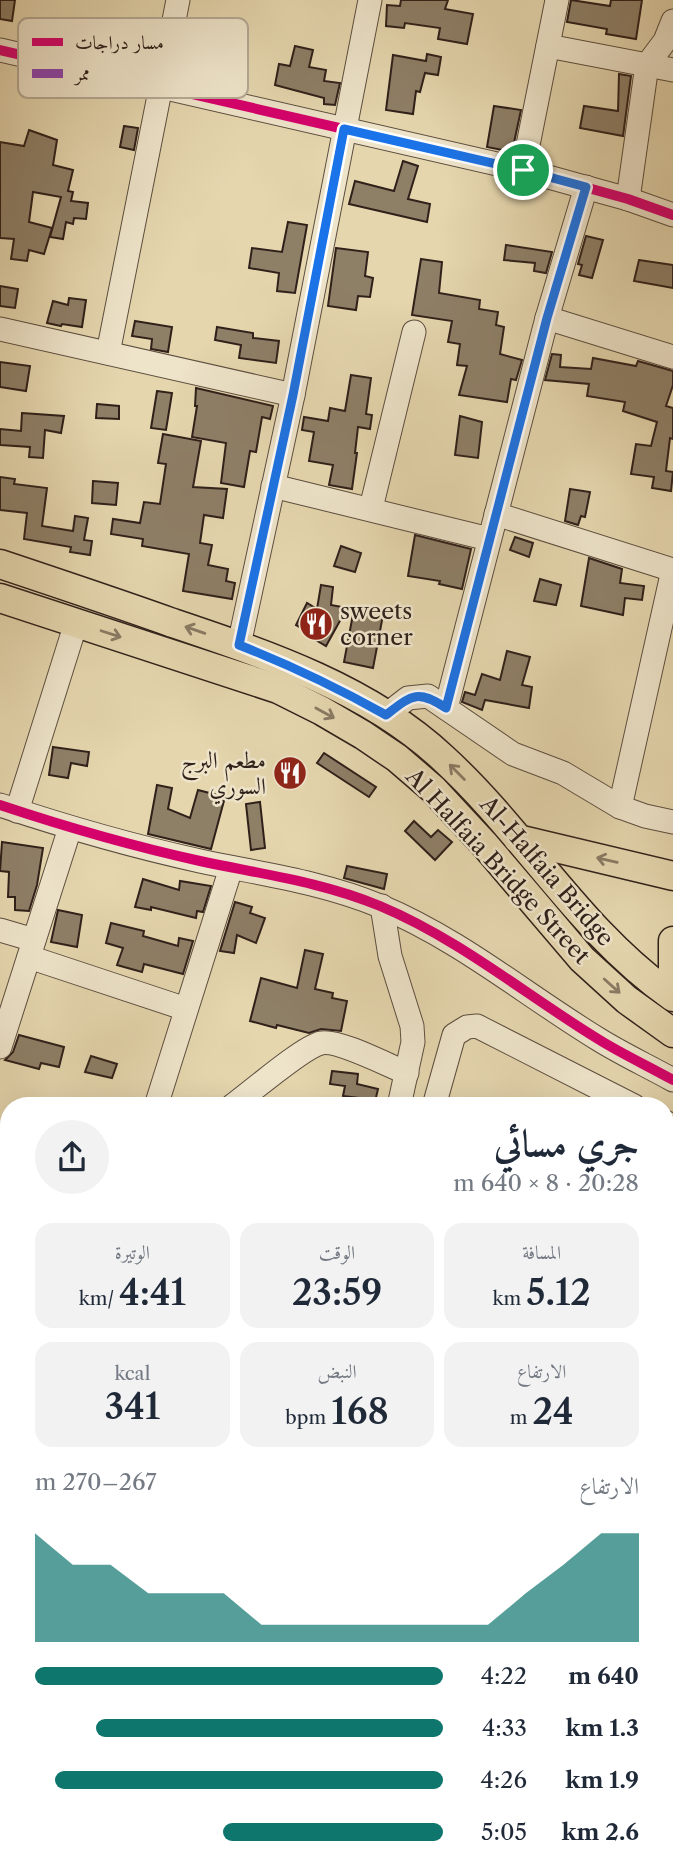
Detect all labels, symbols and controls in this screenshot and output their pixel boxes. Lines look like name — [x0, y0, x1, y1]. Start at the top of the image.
legend — [18, 18, 248, 98]
text: مسار دراجات — [75, 31, 164, 54]
text: ممر — [73, 62, 90, 86]
pin — [493, 140, 553, 200]
icon: arrive — [504, 151, 542, 189]
place label: sweets corner — [340, 597, 413, 651]
restaurant icon: sweets corner — [297, 605, 335, 643]
one-way arrow — [184, 623, 206, 635]
one-way arrow — [100, 629, 122, 642]
one-way arrow — [314, 706, 334, 720]
place label: مطعم البرج السوري — [181, 746, 266, 805]
restaurant icon: مطعم البرج السوري — [271, 754, 309, 792]
street label: Al Halfaia Bridge Street — [400, 762, 596, 969]
one-way arrow — [449, 763, 466, 780]
street label: Al-Halfaia Bridge — [474, 790, 620, 952]
one-way arrow — [596, 853, 619, 866]
one-way arrow — [603, 977, 620, 994]
text: جري مسائي — [494, 1119, 639, 1166]
button: share — [35, 1120, 109, 1194]
text: 20:28 · 8 × 640 m — [453, 1169, 639, 1197]
text: الوتيرة — [115, 1241, 150, 1264]
text: الوقت — [319, 1241, 355, 1264]
text: المسافة — [522, 1241, 561, 1264]
text: 4:41 — [119, 1271, 186, 1314]
text: 23:59 — [292, 1271, 382, 1314]
text: 5.12 — [526, 1271, 591, 1314]
text: /km — [79, 1287, 119, 1310]
text: km — [492, 1287, 526, 1310]
text: النبض — [317, 1360, 357, 1383]
text: الارتفاع — [517, 1360, 566, 1383]
text: kcal — [114, 1362, 150, 1385]
text: 341 — [105, 1385, 160, 1428]
text: 168 — [331, 1390, 389, 1433]
text: 24 — [533, 1390, 574, 1433]
text: bpm — [285, 1406, 331, 1429]
text: m — [510, 1406, 533, 1429]
text: 267–270 m — [35, 1468, 157, 1496]
text: الارتفاع — [579, 1472, 639, 1500]
text: 4:22 — [481, 1662, 527, 1690]
text: 640 m — [568, 1662, 639, 1690]
text: 4:33 — [482, 1714, 527, 1742]
text: 1.3 km — [565, 1714, 639, 1742]
text: 4:26 — [481, 1766, 527, 1794]
text: 1.9 km — [565, 1766, 639, 1794]
text: 5:05 — [481, 1818, 527, 1846]
text: 2.6 km — [561, 1818, 639, 1846]

